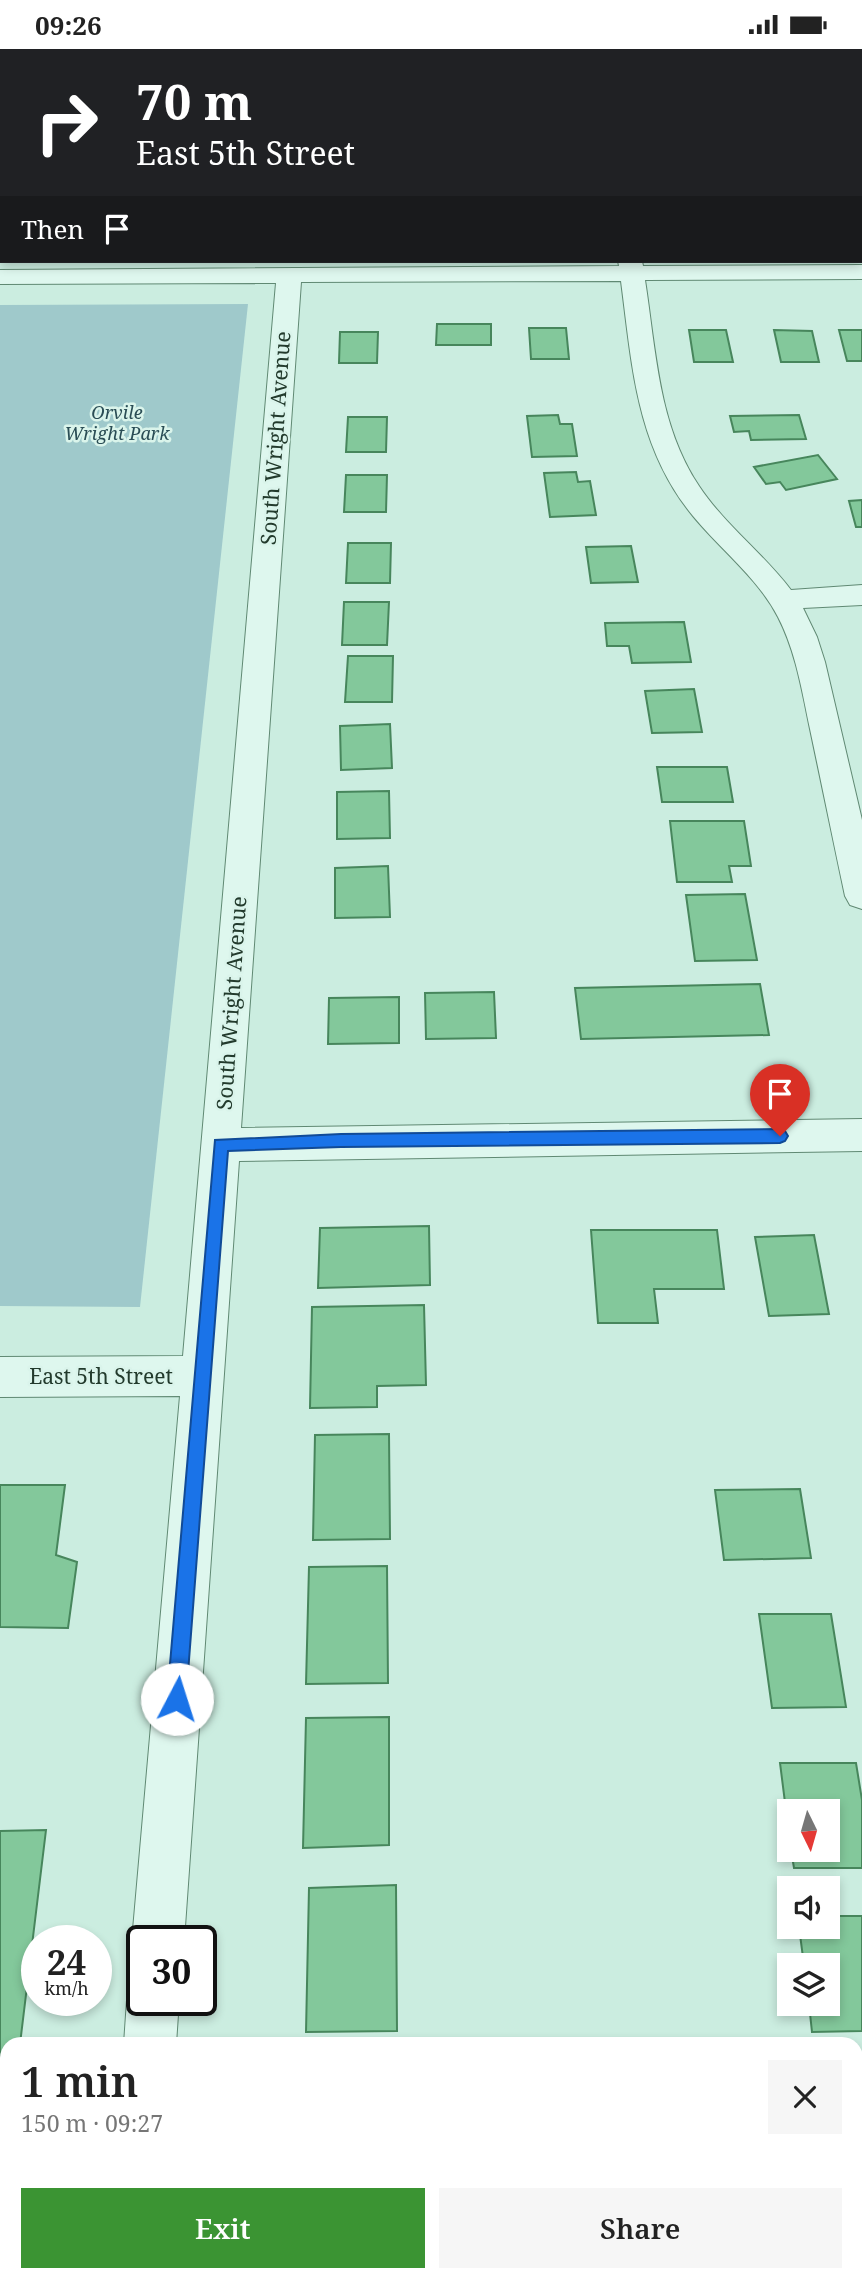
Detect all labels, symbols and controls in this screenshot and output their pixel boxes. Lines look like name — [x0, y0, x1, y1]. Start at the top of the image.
text: 09:26 — [35, 7, 102, 43]
text: 70 m — [136, 68, 252, 134]
icon: right — [21, 77, 112, 168]
text: East 5th Street — [136, 131, 355, 174]
icon: arrive — [98, 210, 136, 248]
text: Then — [21, 211, 84, 247]
street label: South Wright Avenue — [254, 330, 296, 546]
park label: Orvile Wright Park — [64, 400, 170, 445]
street label: South Wright Avenue — [210, 895, 252, 1111]
pin — [750, 1064, 810, 1136]
icon: arrive — [761, 1075, 799, 1113]
street label: East 5th Street — [29, 1362, 173, 1390]
position arrow — [140, 1662, 214, 1736]
north arrow — [777, 1799, 840, 1862]
map controls — [777, 1799, 840, 2016]
button: sound — [777, 1876, 840, 1939]
speed limit sign: 30 — [126, 1925, 217, 2016]
text: 24 — [47, 1938, 86, 1985]
button: layers — [777, 1953, 840, 2016]
text: km/h — [44, 1976, 89, 2000]
text: 1 min — [21, 2052, 138, 2109]
button: close — [768, 2060, 842, 2134]
text: 150 m · 09:27 — [21, 2107, 163, 2139]
button: Exit — [21, 2188, 425, 2268]
button: Share — [439, 2188, 842, 2268]

